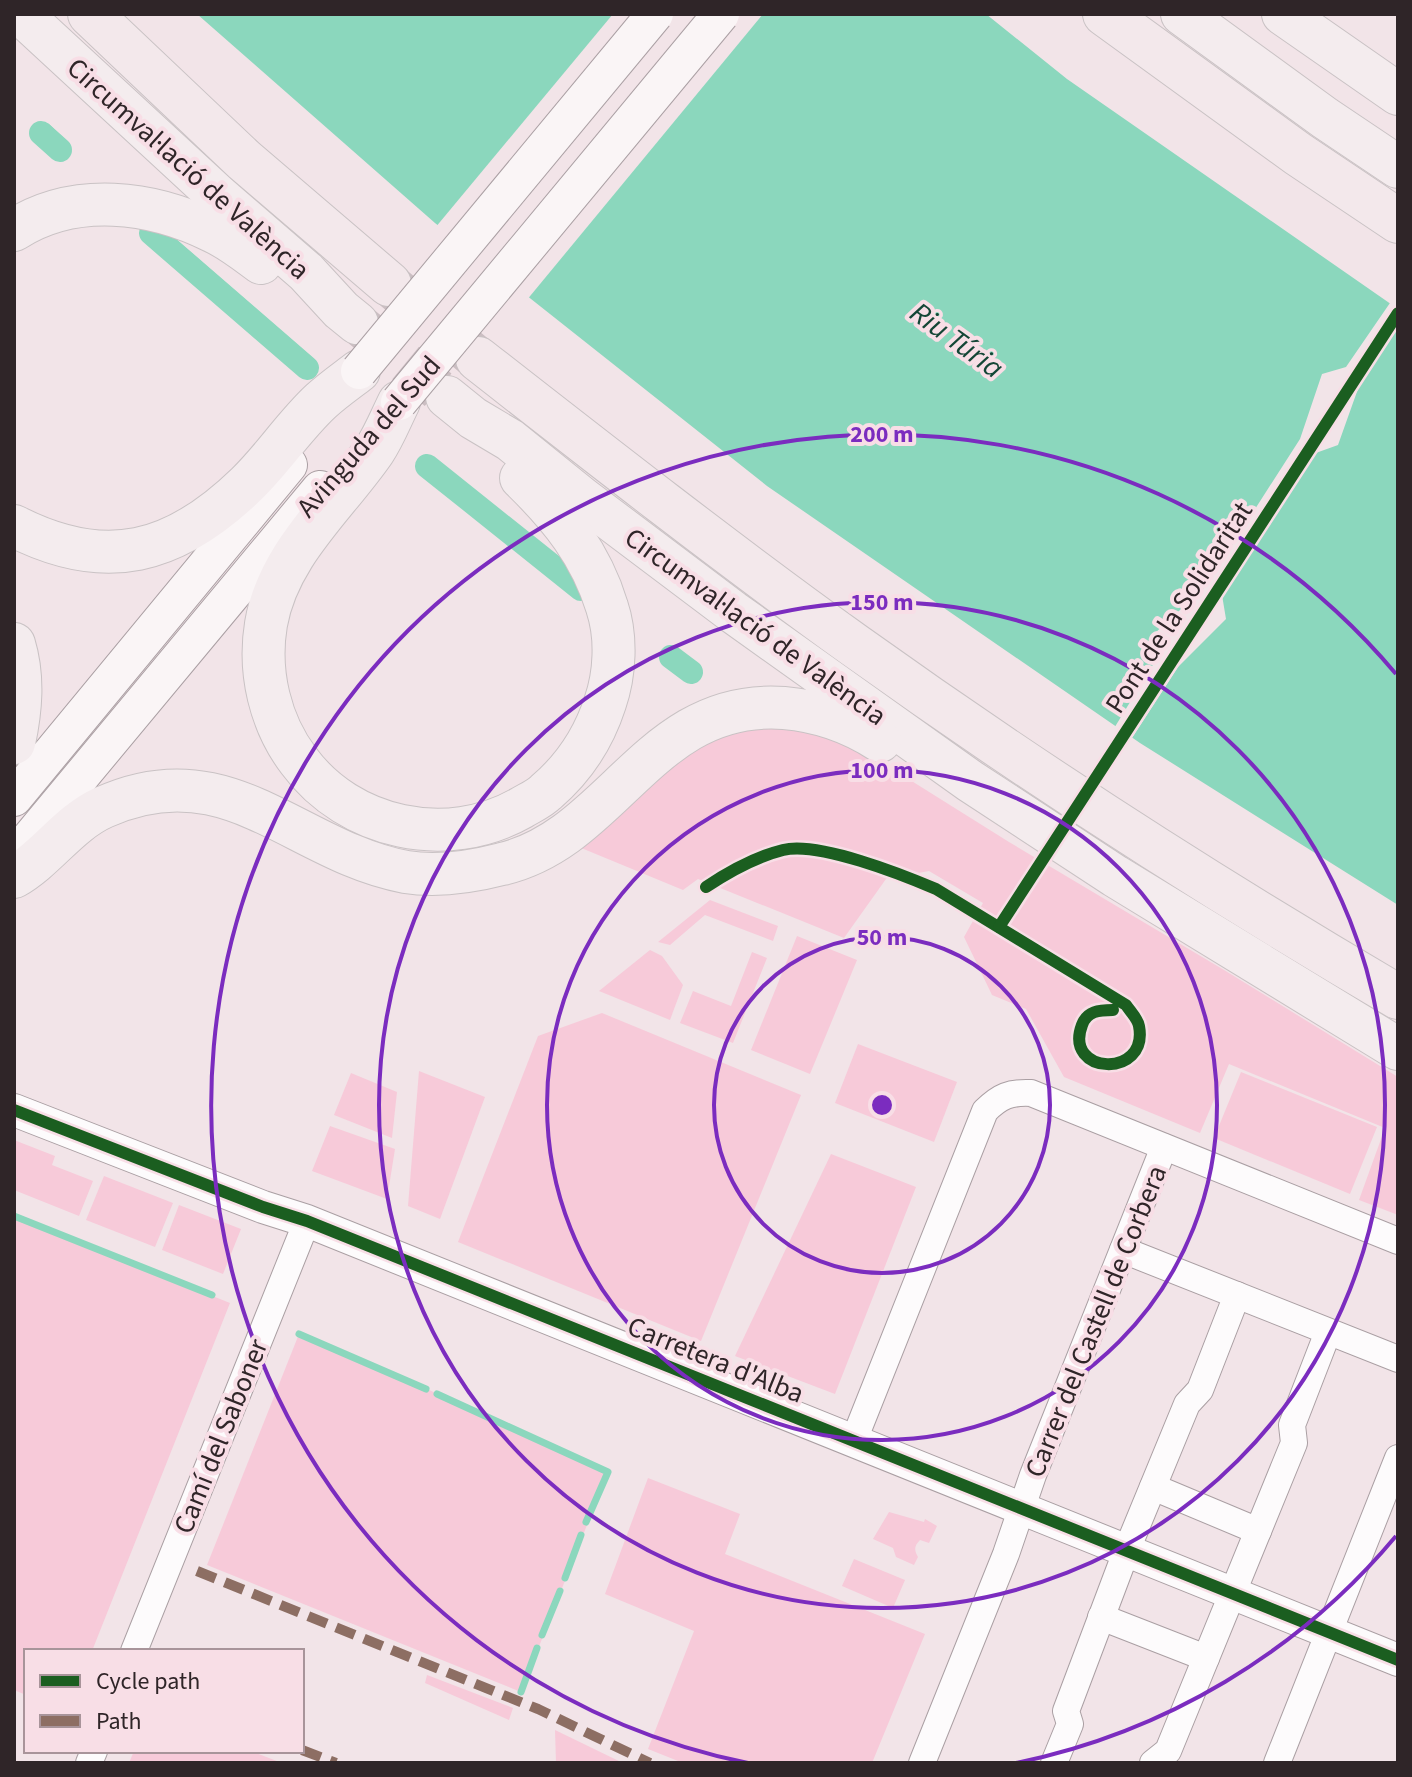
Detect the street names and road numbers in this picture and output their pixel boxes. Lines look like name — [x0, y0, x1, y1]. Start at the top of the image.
street label: Circumval·lació de València — [58, 48, 319, 289]
street label: Avinguda del Sud — [287, 347, 450, 526]
street label: Pont de la Solidaritat — [1095, 493, 1263, 721]
street label: Circumval·lació de València — [616, 518, 895, 736]
street label: Carrer del Castell de Corbera — [1015, 1159, 1177, 1483]
street label: Carretera d'Alba — [621, 1306, 810, 1414]
street label: Camí del Saboner — [164, 1333, 278, 1540]

